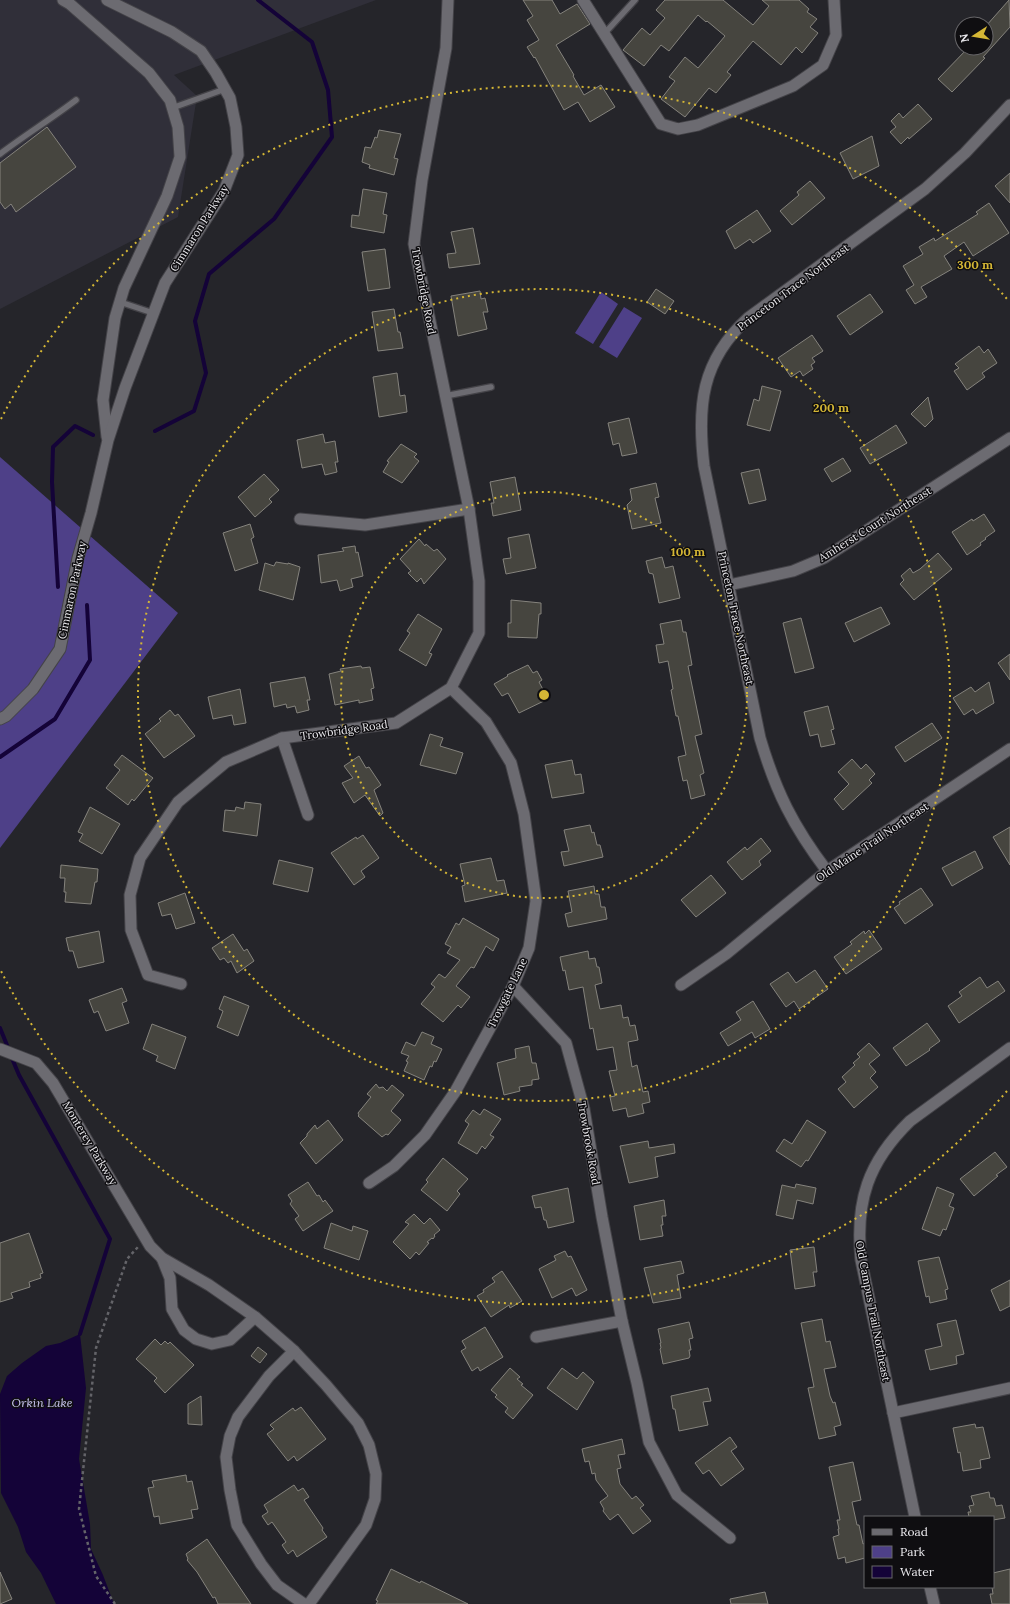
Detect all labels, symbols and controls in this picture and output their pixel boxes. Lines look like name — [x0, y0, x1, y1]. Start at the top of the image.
north arrow — [954, 16, 994, 56]
text: N — [956, 32, 972, 44]
street label: Cimmaron Parkway — [167, 182, 231, 274]
street label: Princeton Trace Northeast — [734, 240, 852, 334]
street label: Trowbridge Road — [409, 247, 439, 336]
text: 300 m — [957, 257, 993, 272]
text: 200 m — [813, 400, 849, 415]
street label: Amherst Court Northeast — [815, 483, 935, 565]
street label: Cimmaron Parkway — [55, 540, 89, 640]
text: 100 m — [671, 544, 705, 559]
street label: Princeton Trace Northeast — [715, 550, 757, 687]
centre of rings — [537, 688, 551, 702]
street label: Trowbridge Road — [299, 717, 389, 743]
street label: Old Maine Trail Northeast — [813, 799, 932, 885]
street label: Trowgate Lane — [484, 956, 530, 1030]
street label: Monterey Parkway — [59, 1098, 121, 1188]
street label: Trowbrook Road — [575, 1100, 603, 1186]
street label: Old Campus Trail Northeast — [852, 1239, 894, 1383]
water label: Orkin Lake — [12, 1395, 73, 1410]
legend — [864, 1516, 994, 1588]
text: Road — [900, 1524, 928, 1539]
text: Park — [900, 1544, 926, 1559]
text: Water — [900, 1564, 935, 1579]

